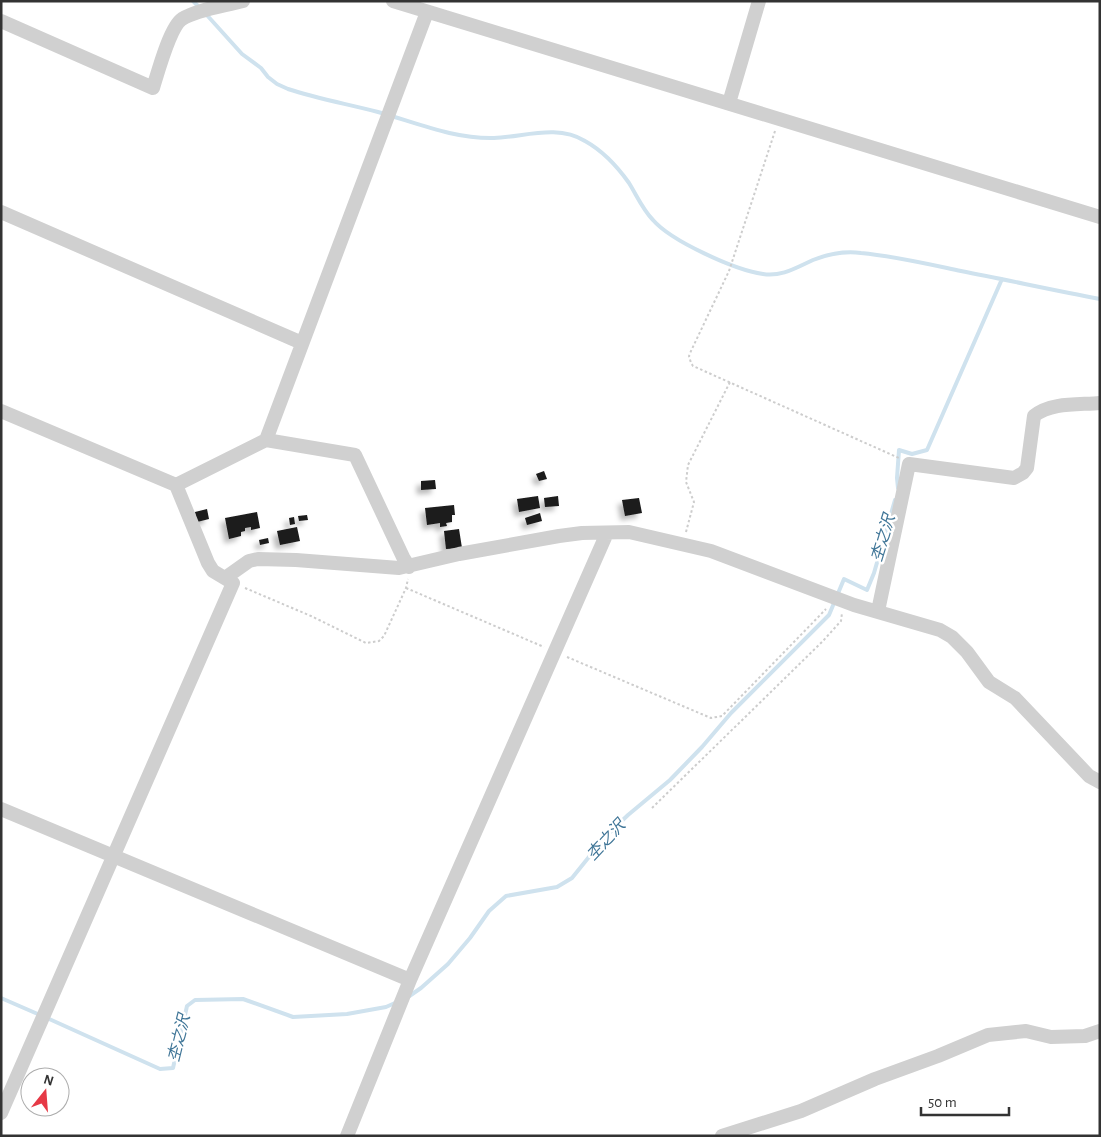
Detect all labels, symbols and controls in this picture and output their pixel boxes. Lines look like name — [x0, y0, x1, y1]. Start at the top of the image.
water label: 杢之沢 — [867, 511, 898, 563]
water label: 杢之沢 — [583, 815, 630, 863]
water label: 杢之沢 — [164, 1011, 193, 1063]
north arrow — [20, 1067, 70, 1117]
text: N — [42, 1072, 55, 1089]
scale bar — [921, 1084, 1008, 1116]
text: 50 m — [928, 1095, 957, 1110]

